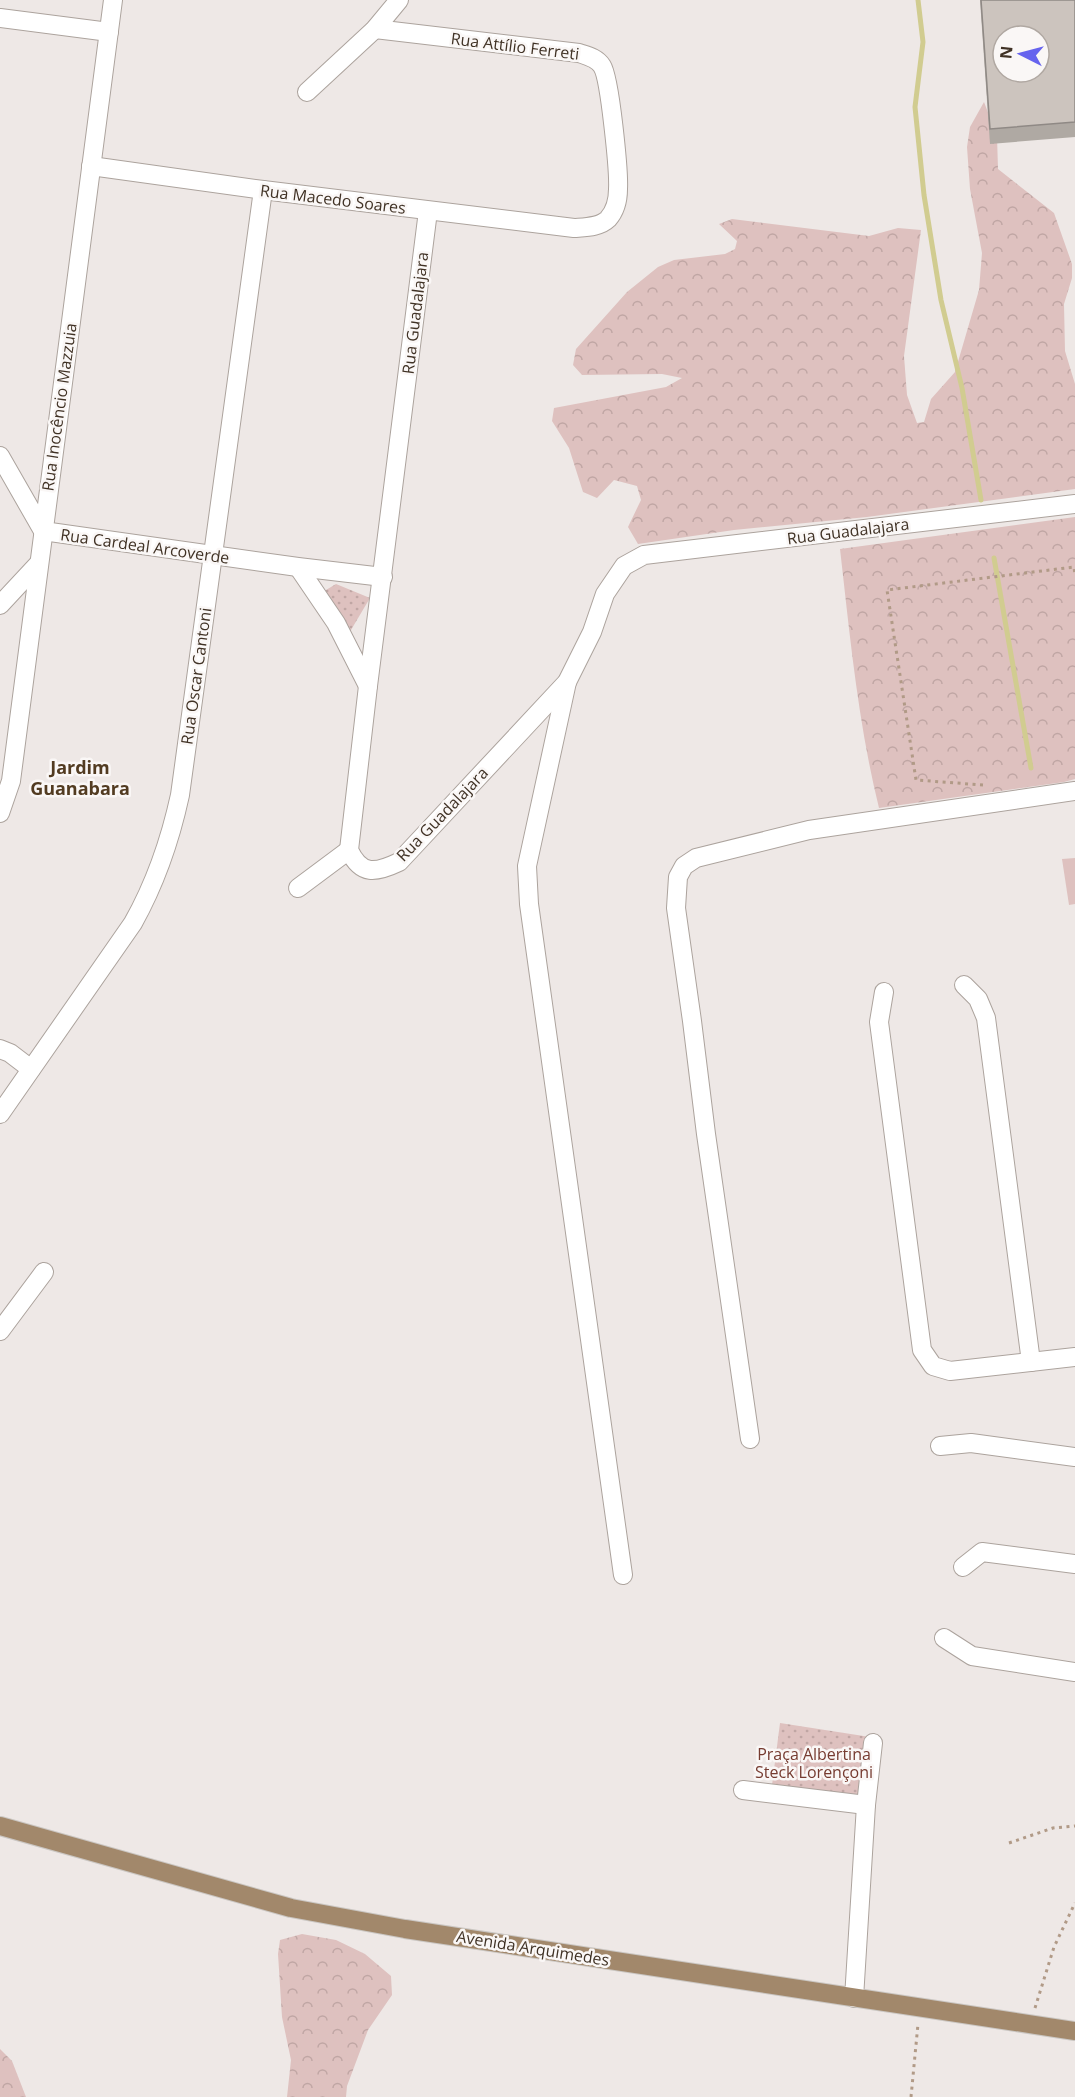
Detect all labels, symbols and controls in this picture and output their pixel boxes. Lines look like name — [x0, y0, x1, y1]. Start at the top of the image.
north arrow — [991, 24, 1051, 84]
street label: Rua Attílio Ferreti — [450, 27, 580, 65]
text: N — [994, 45, 1018, 60]
street label: Rua Macedo Soares — [259, 179, 407, 219]
street label: Rua Guadalajara — [397, 251, 433, 375]
street label: Rua Inocêncio Mazzuia — [36, 321, 82, 493]
street label: Rua Guadalajara — [786, 513, 910, 549]
street label: Rua Cardeal Arcoverde — [59, 523, 231, 569]
street label: Rua Oscar Cantoni — [176, 606, 216, 746]
district label: Jardim Guanabara — [30, 755, 130, 800]
street label: Rua Guadalajara — [391, 762, 493, 866]
park label: Praça Albertina Steck Lorençoni — [755, 1743, 873, 1783]
street label: Avenida Arquimedes — [455, 1925, 611, 1971]

